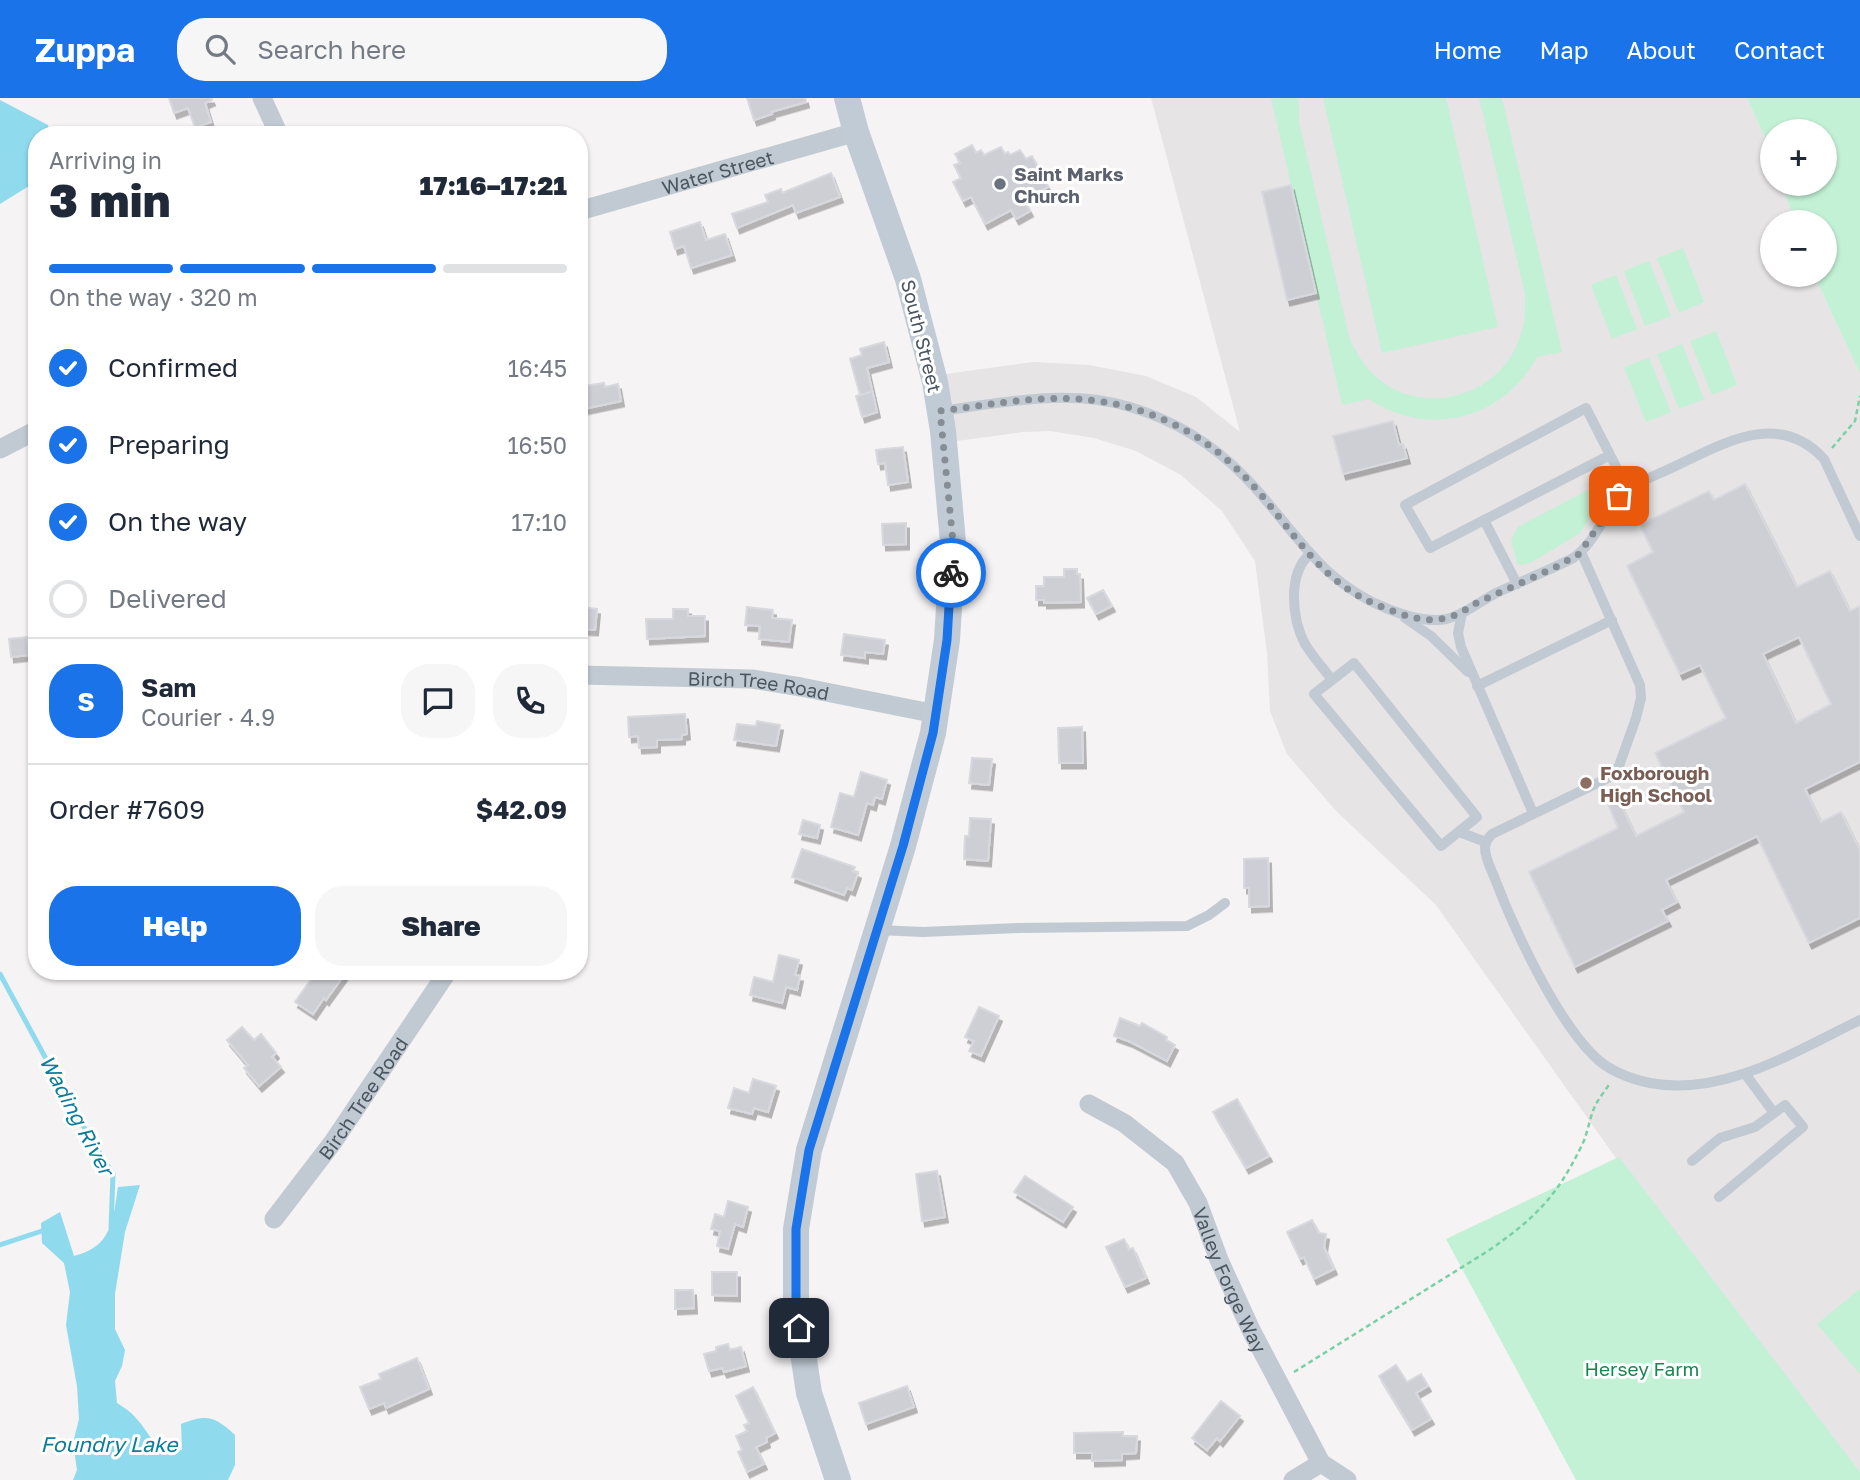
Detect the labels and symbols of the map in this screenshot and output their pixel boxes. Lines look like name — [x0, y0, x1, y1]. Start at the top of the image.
street label: Water Street — [659, 145, 776, 198]
place label: Saint Marks Church — [1014, 162, 1124, 207]
marker: Saint Marks Church — [992, 176, 1008, 192]
street label: South Street — [897, 277, 947, 395]
pin — [1589, 466, 1649, 526]
courier — [916, 538, 986, 608]
street label: Birch Tree Road — [687, 666, 831, 704]
place label: Foxborough High School — [1600, 761, 1712, 806]
marker: Foxborough High School — [1578, 775, 1594, 791]
street label: Birch Tree Road — [313, 1032, 412, 1164]
water label: Wading River — [34, 1050, 121, 1182]
street label: Valley Forge Way — [1189, 1204, 1272, 1357]
pin — [769, 1298, 829, 1358]
park label: Hersey Farm — [1585, 1357, 1699, 1380]
water label: Foundry Lake — [41, 1431, 179, 1457]

